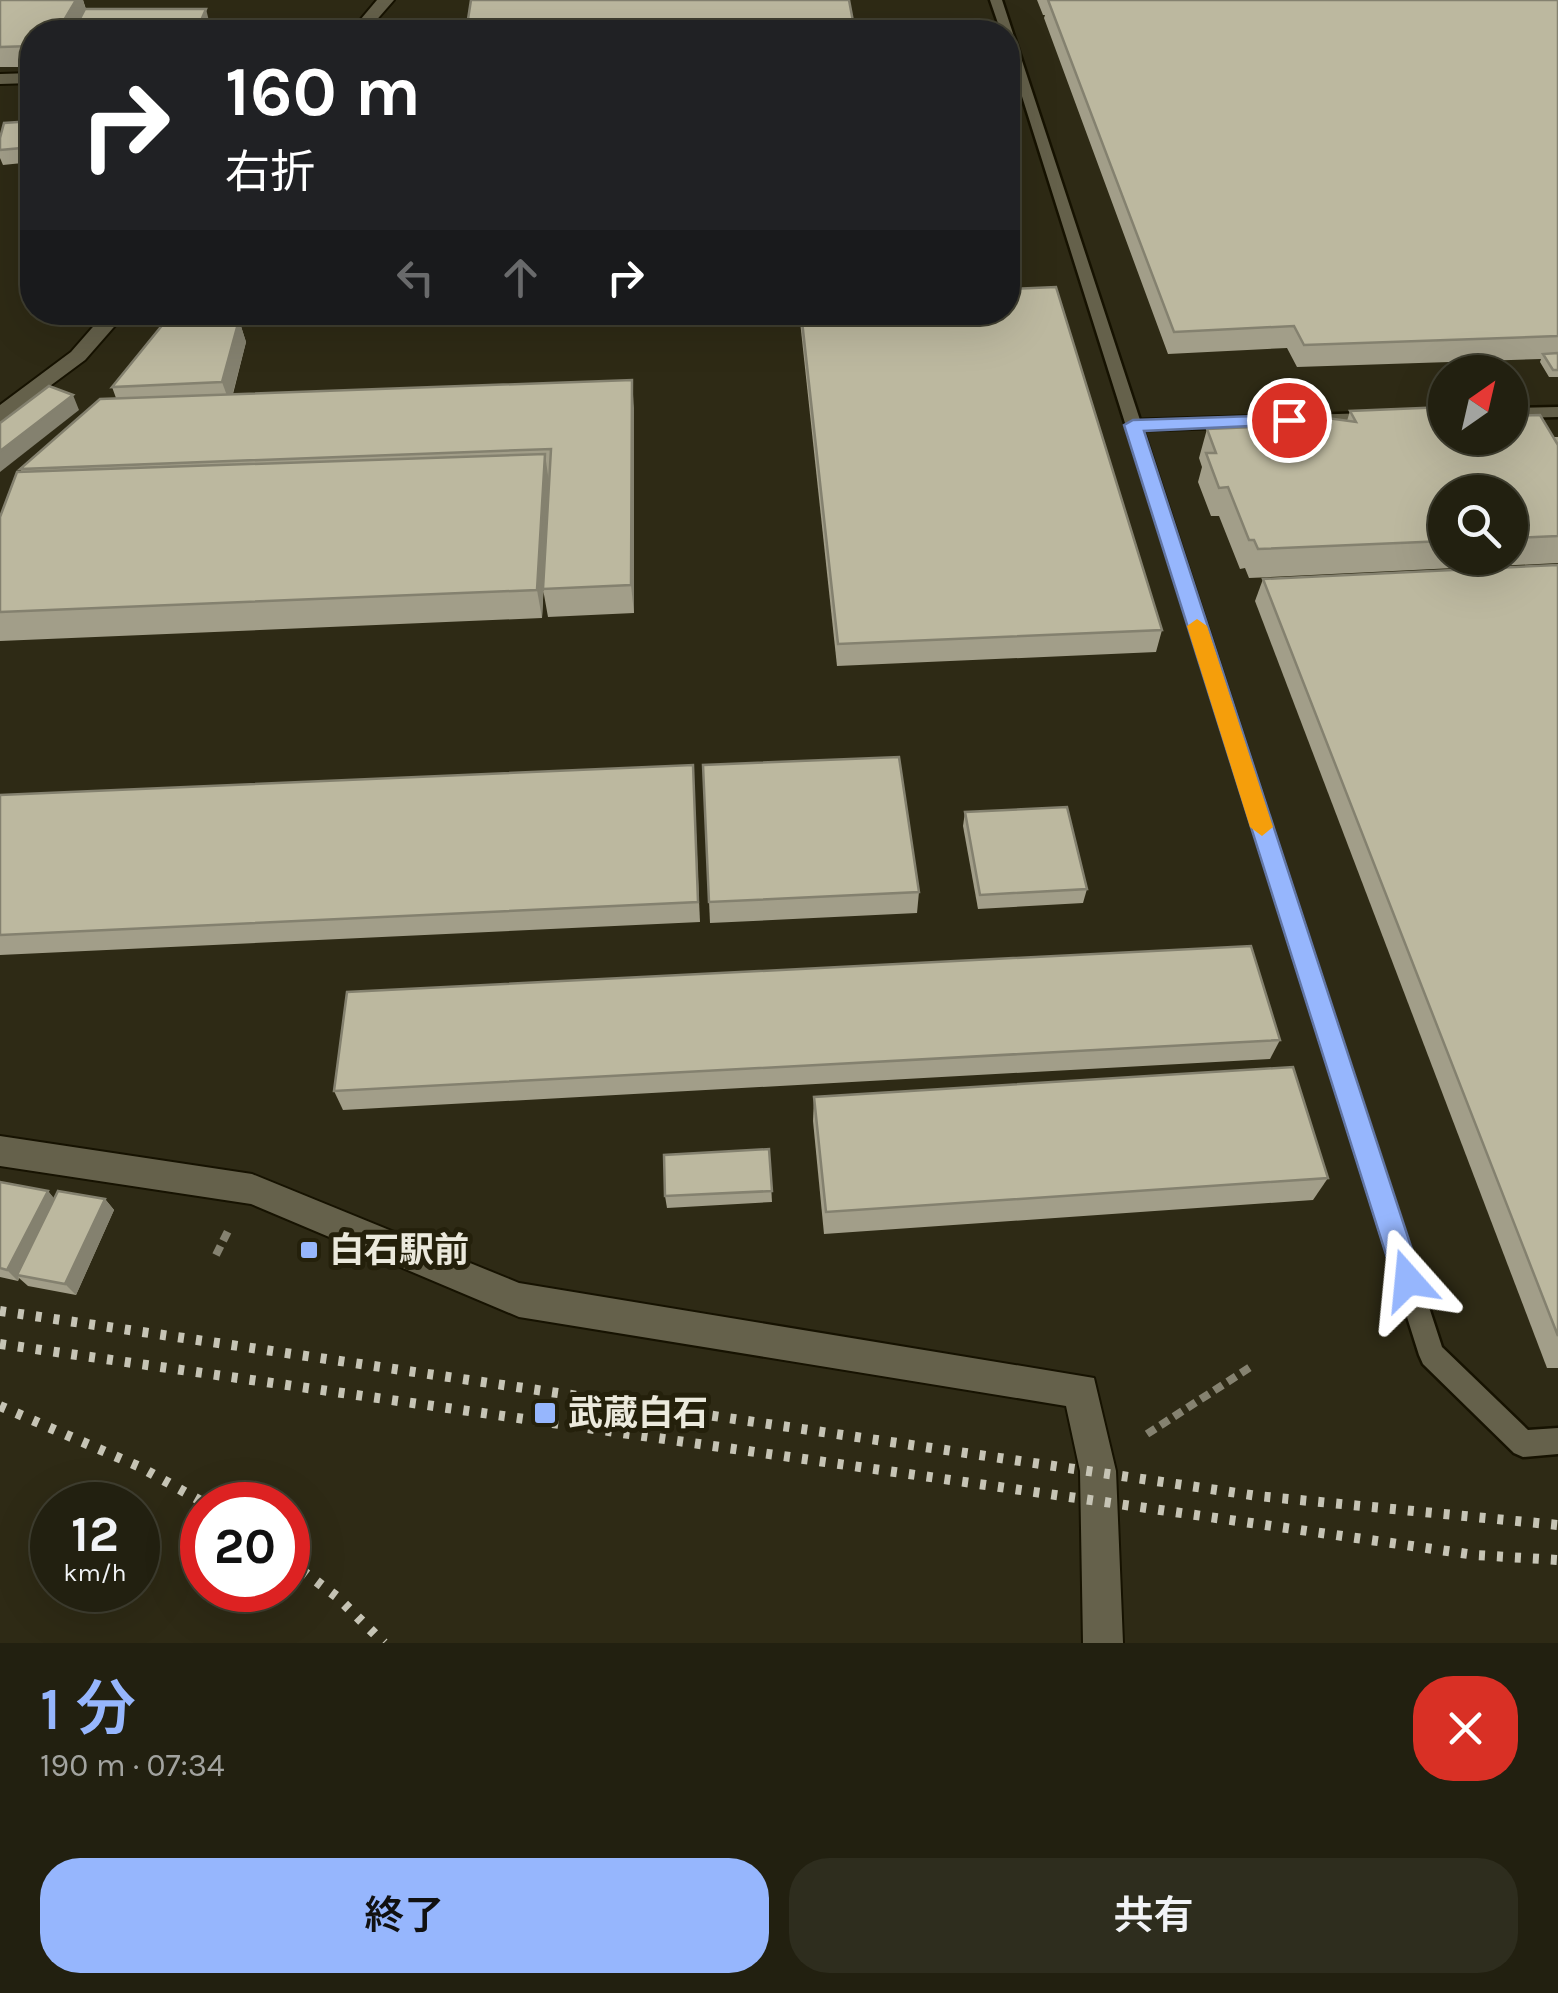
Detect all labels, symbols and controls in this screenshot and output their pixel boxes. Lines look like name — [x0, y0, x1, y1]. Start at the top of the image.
text: 160 m — [225, 51, 421, 133]
icon: right — [60, 60, 190, 190]
text: 右折 — [225, 146, 315, 198]
icon: left — [388, 250, 443, 305]
icon: ahead — [493, 250, 548, 305]
icon: right — [598, 250, 653, 305]
north arrow — [1428, 355, 1528, 455]
map controls — [1428, 355, 1528, 575]
pin — [1247, 378, 1332, 463]
icon: arrive — [1262, 393, 1317, 448]
button: search — [1428, 475, 1528, 575]
position arrow — [1356, 1228, 1460, 1332]
place label: 白石駅前 — [329, 1230, 469, 1271]
marker: 白石駅前 — [298, 1239, 320, 1261]
place label: 武蔵白石 — [568, 1393, 708, 1434]
marker: 武蔵白石 — [532, 1400, 558, 1426]
speed limit sign: 20 — [180, 1482, 310, 1612]
text: 12 — [71, 1505, 119, 1564]
text: km/h — [63, 1558, 127, 1587]
text: 1 分 — [40, 1674, 136, 1744]
button: close — [1413, 1676, 1518, 1781]
text: 190 m · 07:34 — [40, 1747, 225, 1784]
button: 終了 — [40, 1858, 769, 1973]
button: 共有 — [789, 1858, 1518, 1973]

